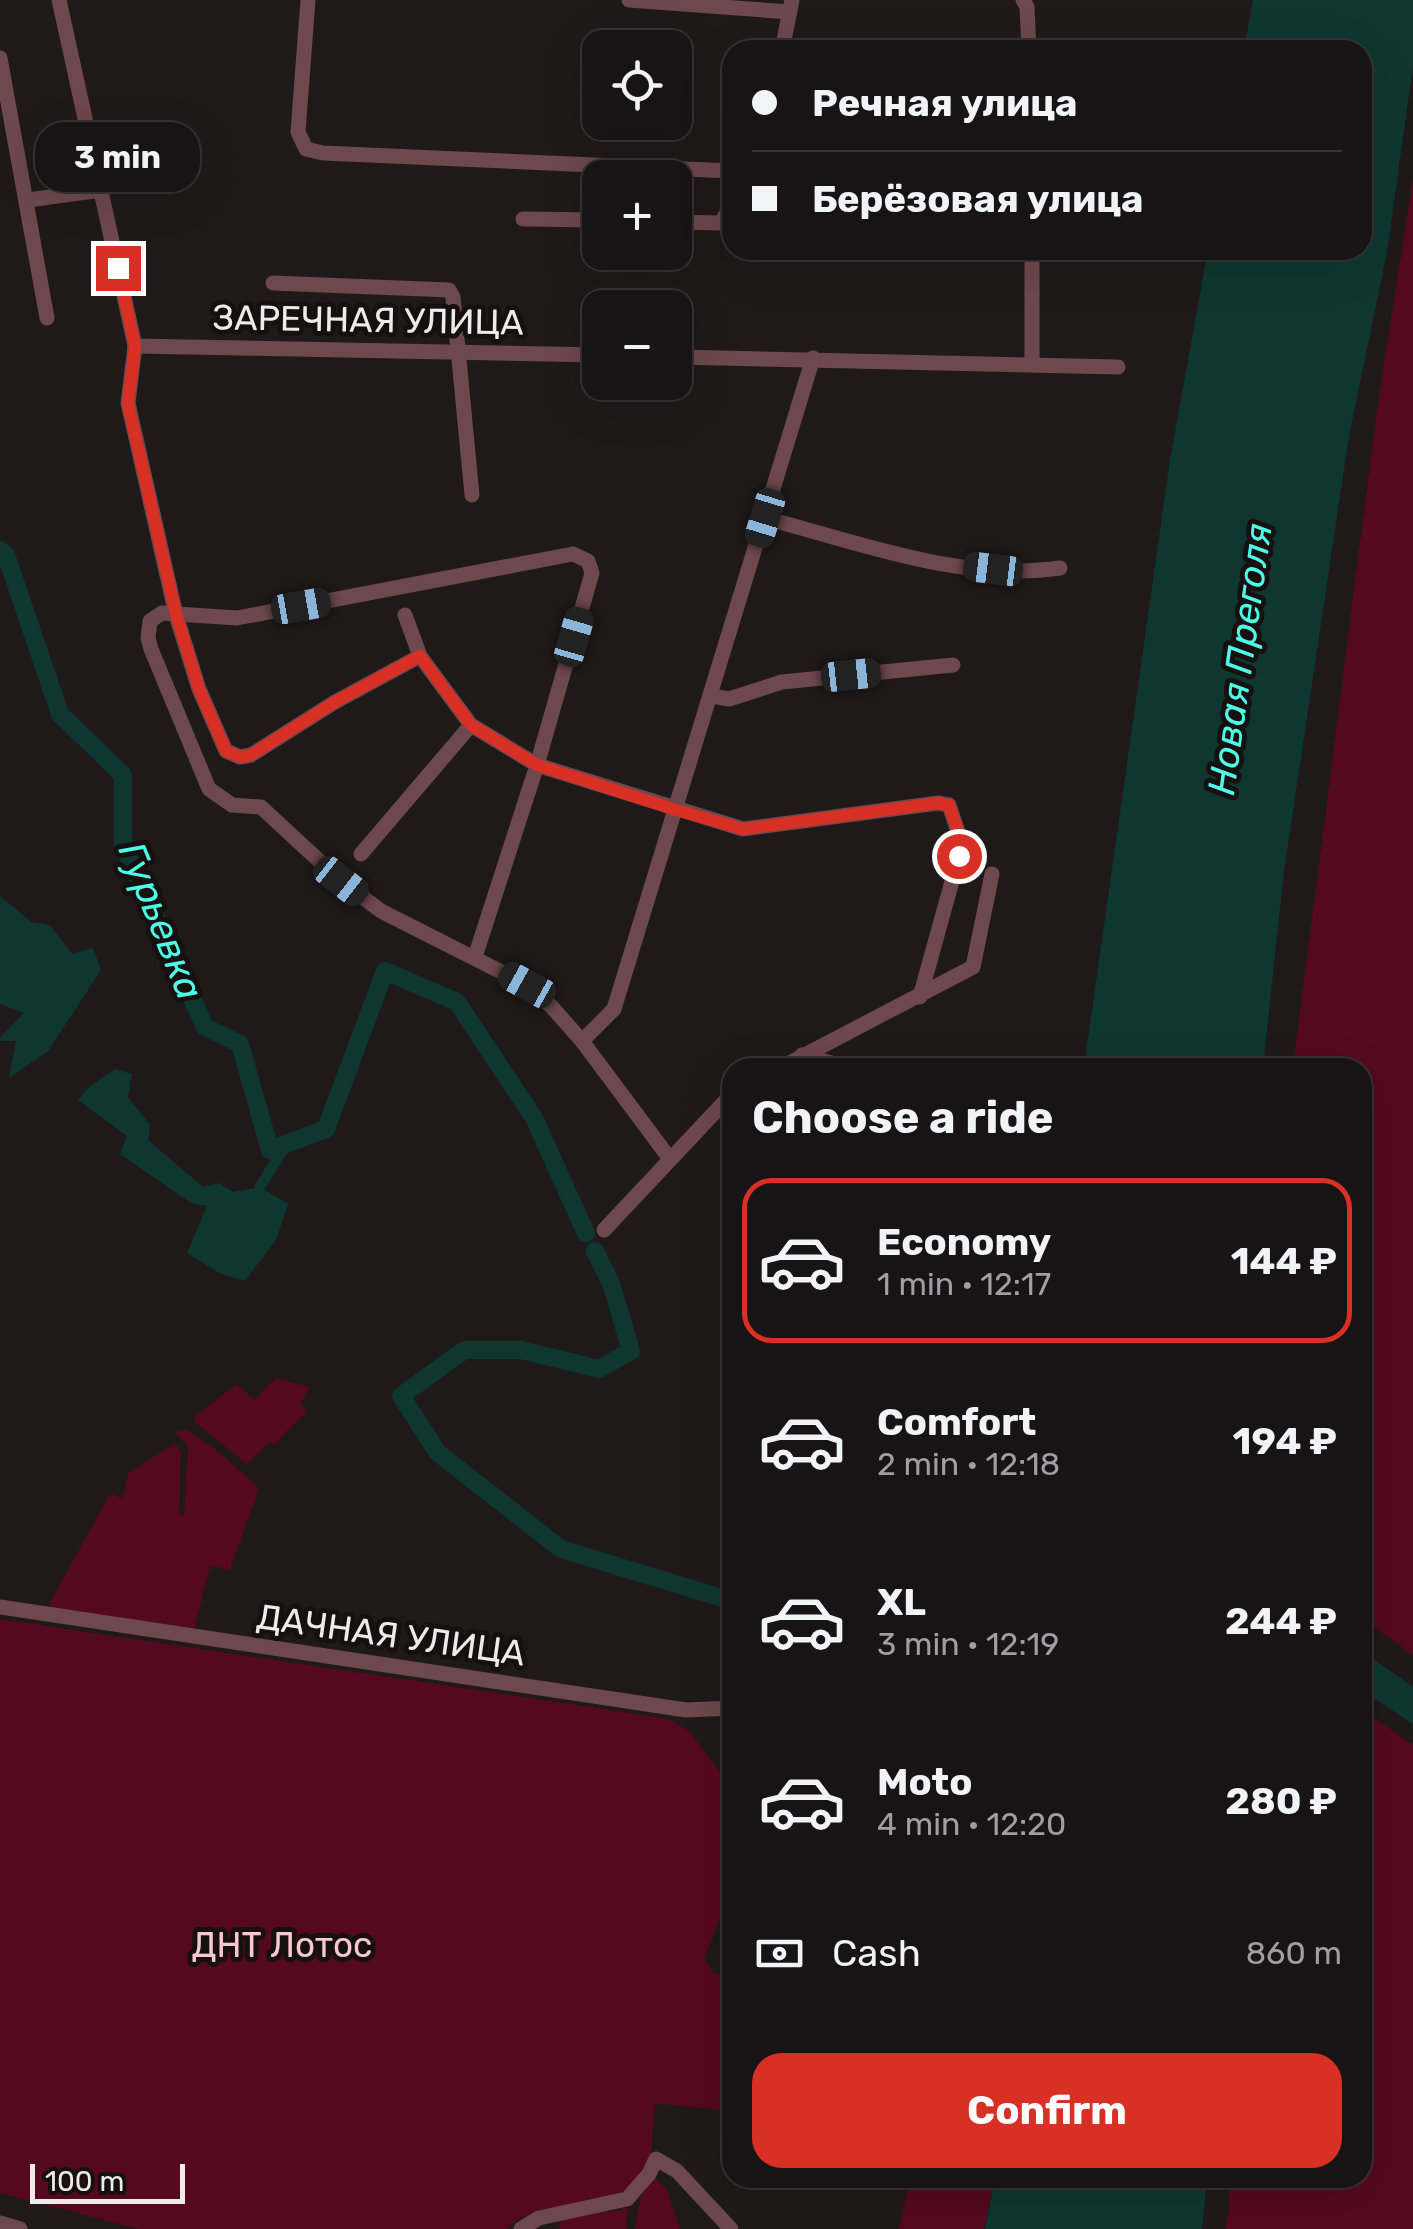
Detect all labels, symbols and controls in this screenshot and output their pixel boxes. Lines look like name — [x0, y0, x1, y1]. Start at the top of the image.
map controls — [582, 30, 692, 400]
button: locate — [582, 30, 692, 140]
text: Речная улица — [812, 80, 1078, 126]
callout: 3 min — [36, 123, 200, 193]
text: 3 min — [74, 138, 161, 176]
button: + — [582, 160, 692, 270]
text: Берёзовая улица — [812, 176, 1144, 222]
route end — [96, 246, 141, 291]
button: − — [582, 290, 692, 400]
street label: ЗАРЕЧНАЯ УЛИЦА — [212, 296, 524, 344]
car — [742, 485, 788, 551]
water label: Новая Преголя — [1198, 520, 1282, 798]
car — [961, 550, 1025, 588]
car — [269, 586, 333, 626]
car — [551, 604, 597, 670]
car — [820, 657, 882, 693]
route start — [937, 834, 982, 879]
water label: Гурьевка — [109, 836, 213, 1006]
car — [308, 851, 374, 911]
car — [493, 957, 561, 1013]
text: Choose a ride — [752, 1091, 1054, 1144]
icon: car — [757, 1216, 847, 1306]
text: Economy — [877, 1219, 1051, 1265]
text: 144 ₽ — [1231, 1238, 1337, 1284]
text: 1 min · 12:17 — [877, 1265, 1051, 1303]
icon: car — [757, 1396, 847, 1486]
text: Comfort — [877, 1399, 1036, 1445]
text: 194 ₽ — [1233, 1418, 1337, 1464]
text: 2 min · 12:18 — [877, 1445, 1060, 1483]
icon: car — [757, 1576, 847, 1666]
text: XL — [877, 1579, 926, 1625]
street label: ДАЧНАЯ УЛИЦА — [254, 1595, 528, 1675]
text: 244 ₽ — [1225, 1598, 1337, 1644]
text: 3 min · 12:19 — [877, 1625, 1059, 1663]
icon: car — [757, 1756, 847, 1846]
text: Moto — [877, 1759, 973, 1805]
text: 280 ₽ — [1225, 1778, 1337, 1824]
text: 4 min · 12:20 — [877, 1805, 1066, 1843]
park label: ДНТ Лотос — [192, 1924, 372, 1966]
icon: cash — [752, 1926, 807, 1981]
text: Cash — [832, 1930, 921, 1976]
text: 860 m — [1246, 1934, 1342, 1972]
button: Confirm — [752, 2053, 1342, 2168]
scale bar — [30, 2159, 185, 2204]
text: 100 m — [45, 2165, 124, 2198]

